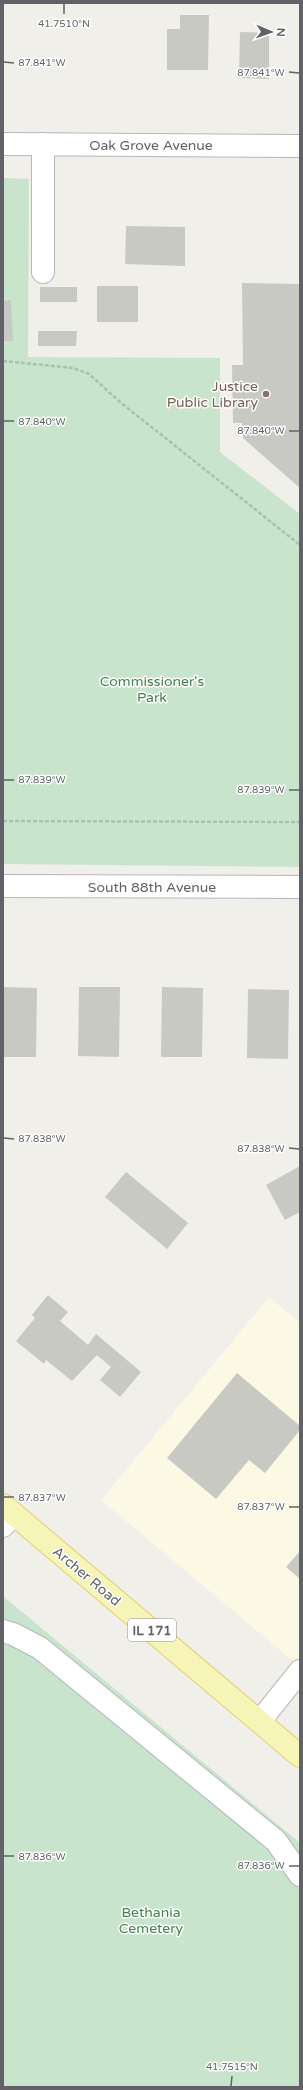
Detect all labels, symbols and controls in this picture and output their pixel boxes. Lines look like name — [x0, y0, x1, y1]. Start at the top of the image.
north arrow — [251, 12, 291, 52]
text: 41.7510°N — [38, 18, 90, 30]
text: N — [274, 28, 287, 37]
text: 87.841°W — [18, 57, 66, 69]
text: 87.841°W — [237, 67, 285, 79]
street label: Oak Grove Avenue — [89, 137, 213, 154]
place label: Justice Public Library — [167, 378, 258, 411]
marker: Justice Public Library — [261, 389, 271, 399]
text: 87.840°W — [18, 416, 66, 428]
text: 87.840°W — [237, 425, 285, 437]
park label: Commissioner's Park — [100, 673, 204, 706]
text: 87.839°W — [18, 774, 66, 786]
text: 87.839°W — [237, 784, 285, 796]
street label: South 88th Avenue — [88, 879, 216, 896]
text: 87.838°W — [18, 1133, 66, 1145]
text: 87.838°W — [237, 1143, 285, 1155]
text: 87.837°W — [18, 1492, 66, 1504]
text: 87.837°W — [237, 1501, 285, 1513]
street label: Archer Road — [49, 1543, 124, 1610]
road number: IL 171 — [128, 1619, 176, 1641]
text: 87.836°W — [18, 1851, 66, 1863]
text: 87.836°W — [237, 1860, 285, 1872]
park label: Bethania Cemetery — [119, 1904, 184, 1937]
text: 41.7515°N — [206, 2061, 258, 2073]

